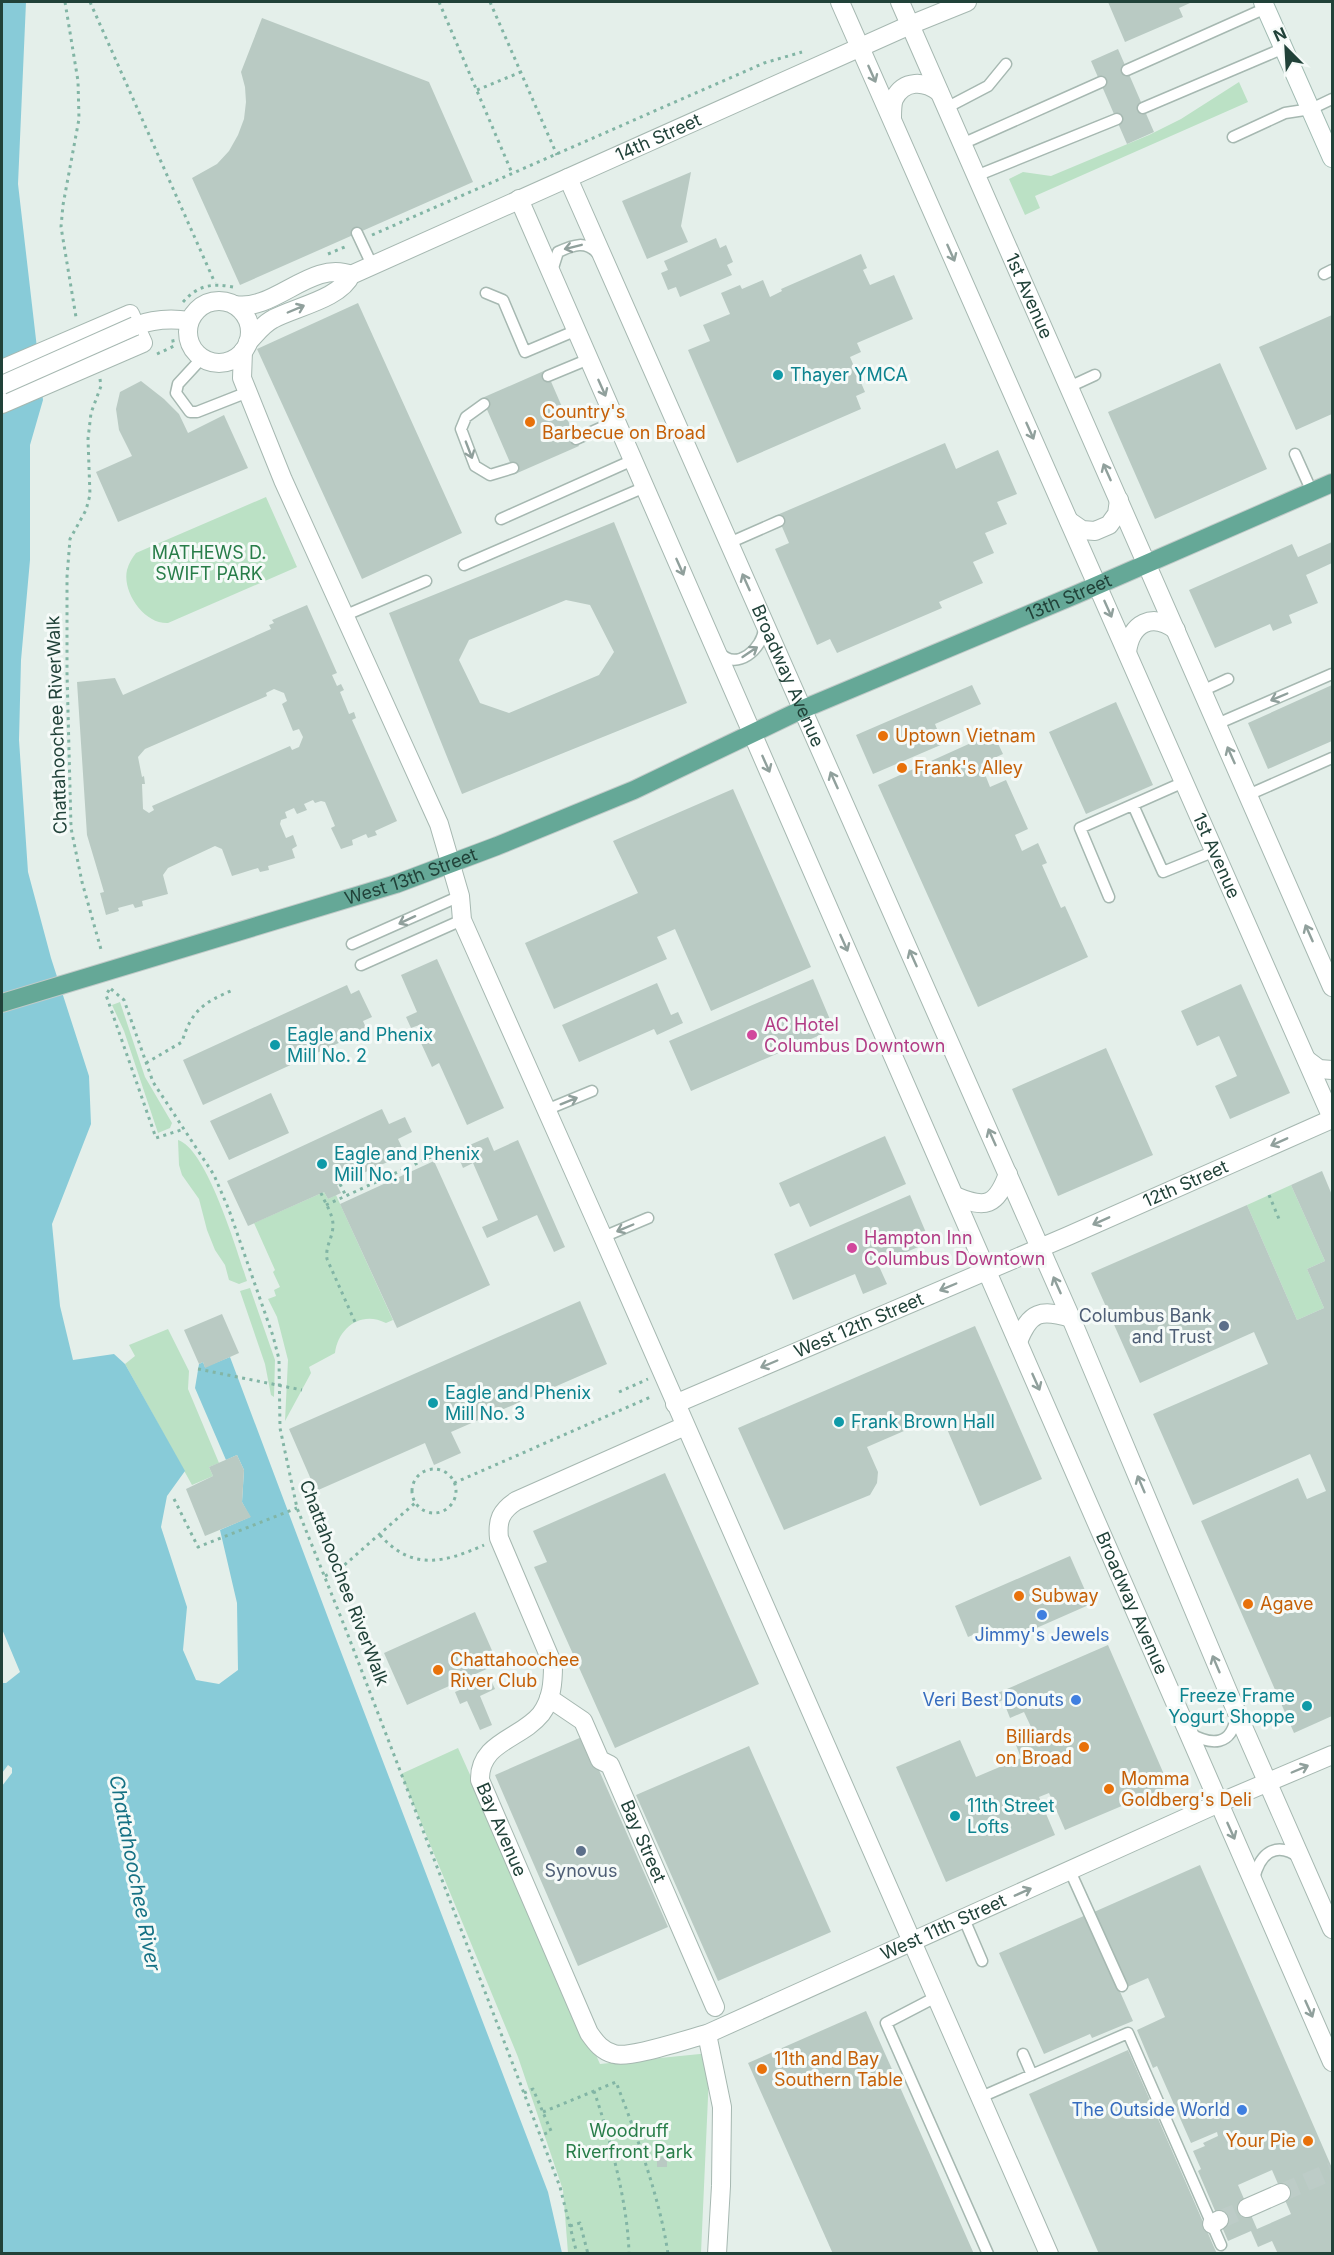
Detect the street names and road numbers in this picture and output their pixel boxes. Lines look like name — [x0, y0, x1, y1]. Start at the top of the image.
street label: 14th Street — [612, 109, 704, 165]
street label: 1st Avenue — [1001, 250, 1057, 342]
street label: 13th Street — [1023, 569, 1114, 624]
street label: Broadway Avenue — [747, 601, 829, 750]
street label: Chattahoochee RiverWalk — [42, 615, 71, 835]
street label: 1st Avenue — [1189, 810, 1245, 901]
street label: West 13th Street — [342, 843, 480, 909]
street label: 12th Street — [1140, 1155, 1231, 1211]
street label: West 12th Street — [791, 1288, 927, 1362]
street label: Chattahoochee RiverWalk — [295, 1477, 394, 1689]
street label: Broadway Avenue — [1092, 1528, 1173, 1677]
street label: Bay Avenue — [472, 1779, 531, 1879]
street label: Bay Street — [617, 1797, 671, 1886]
street label: West 11th Street — [877, 1889, 1009, 1964]

